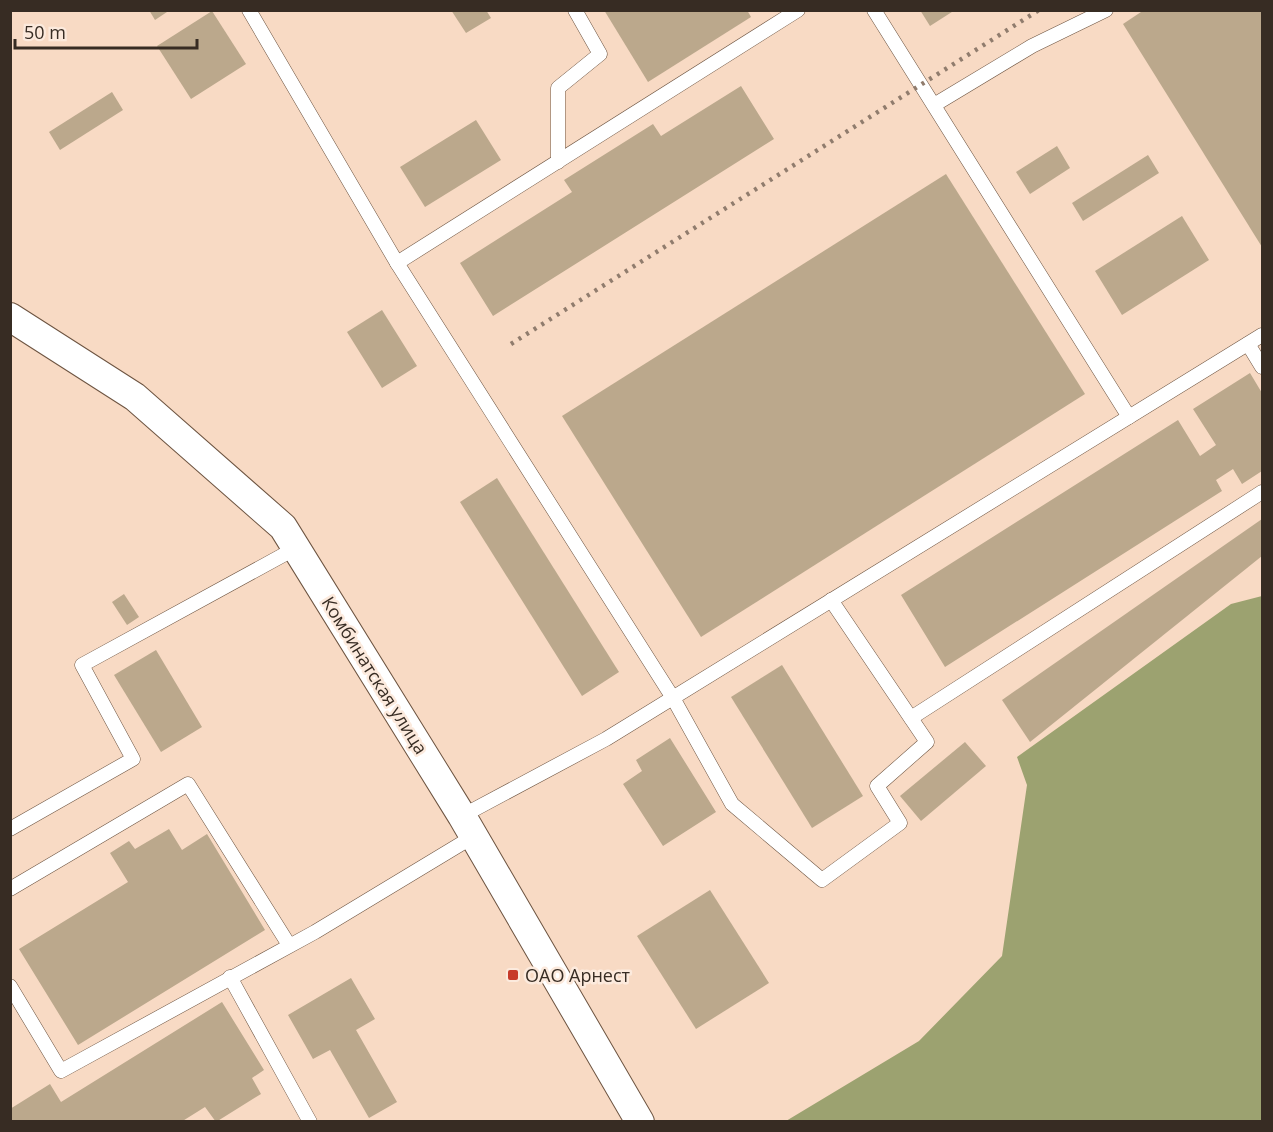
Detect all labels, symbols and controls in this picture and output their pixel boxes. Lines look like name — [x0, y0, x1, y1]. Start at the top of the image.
scale bar — [15, 12, 196, 50]
text: 50 m — [24, 20, 66, 44]
street label: Комбинатская улица — [317, 592, 433, 758]
place label: ОАО Арнест — [525, 963, 631, 987]
marker: ОАО Арнест — [506, 968, 520, 982]

